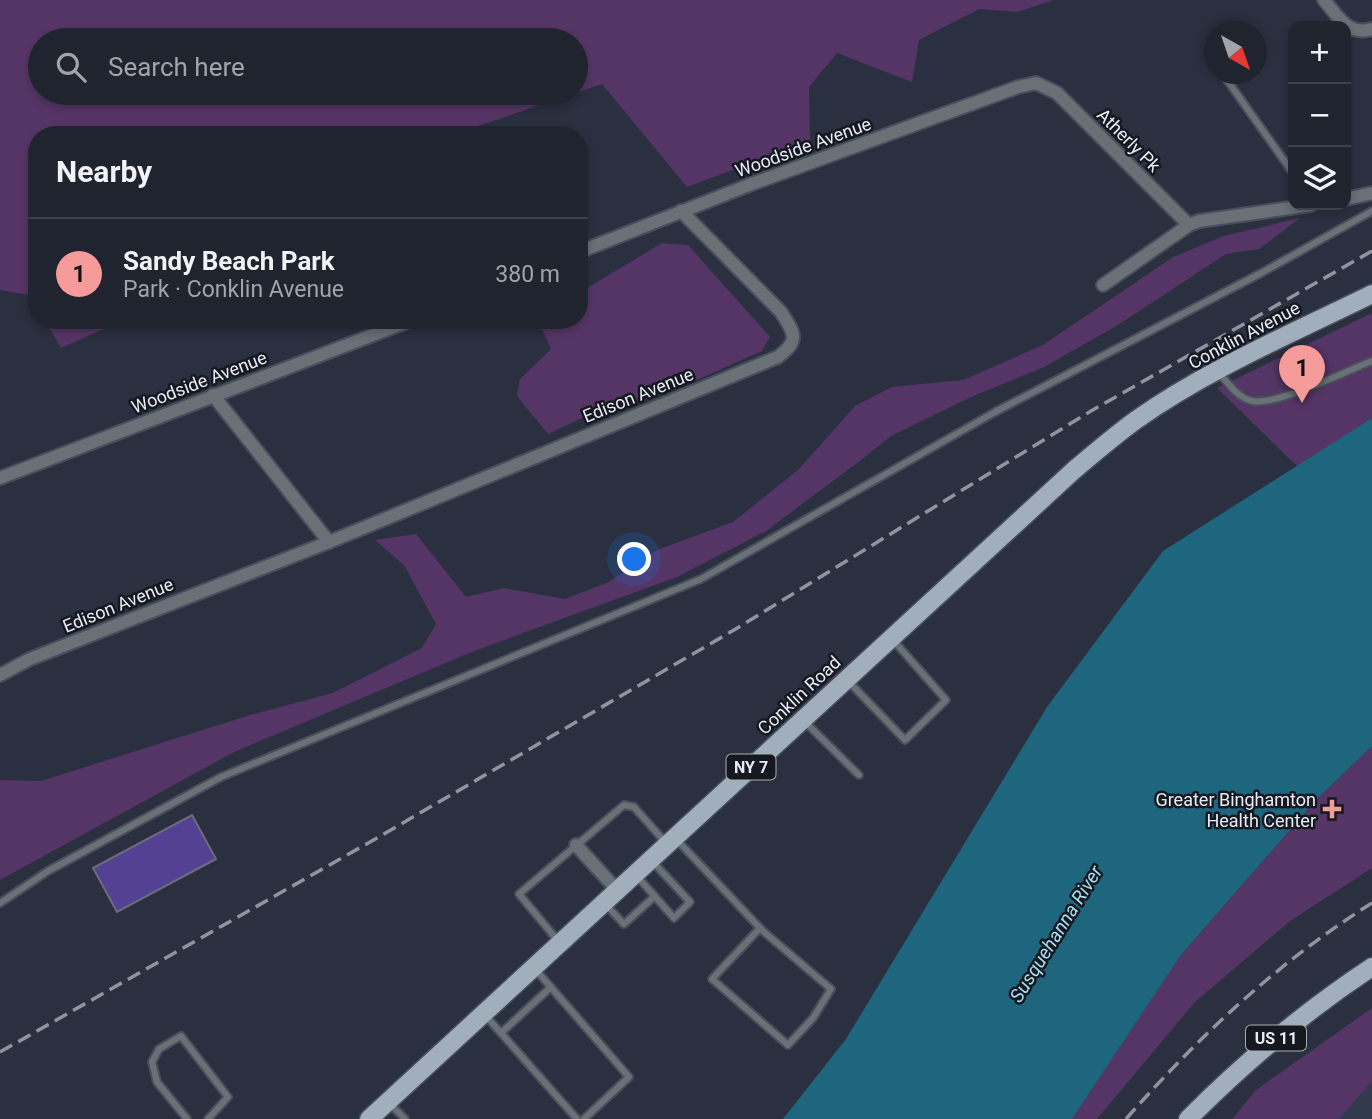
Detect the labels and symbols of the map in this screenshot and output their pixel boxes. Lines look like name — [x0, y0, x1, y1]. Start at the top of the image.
north arrow — [1204, 21, 1267, 84]
street label: Atherly Pk — [1093, 104, 1166, 177]
street label: Woodside Avenue — [732, 113, 874, 181]
street label: Conklin Avenue — [1185, 297, 1303, 373]
pin: 1 — [1279, 345, 1325, 403]
street label: Woodside Avenue — [128, 347, 270, 417]
street label: Edison Avenue — [580, 363, 696, 427]
your location — [617, 542, 651, 576]
street label: Edison Avenue — [60, 573, 176, 637]
street label: Conklin Road — [753, 651, 845, 739]
road number: NY 7 — [726, 754, 776, 780]
place label: Greater Binghamton Health Center — [1155, 789, 1316, 831]
marker: Greater Binghamton Health Center — [1322, 799, 1342, 819]
water label: Susquehanna River — [1005, 861, 1108, 1007]
road number: US 11 — [1246, 1026, 1306, 1050]

